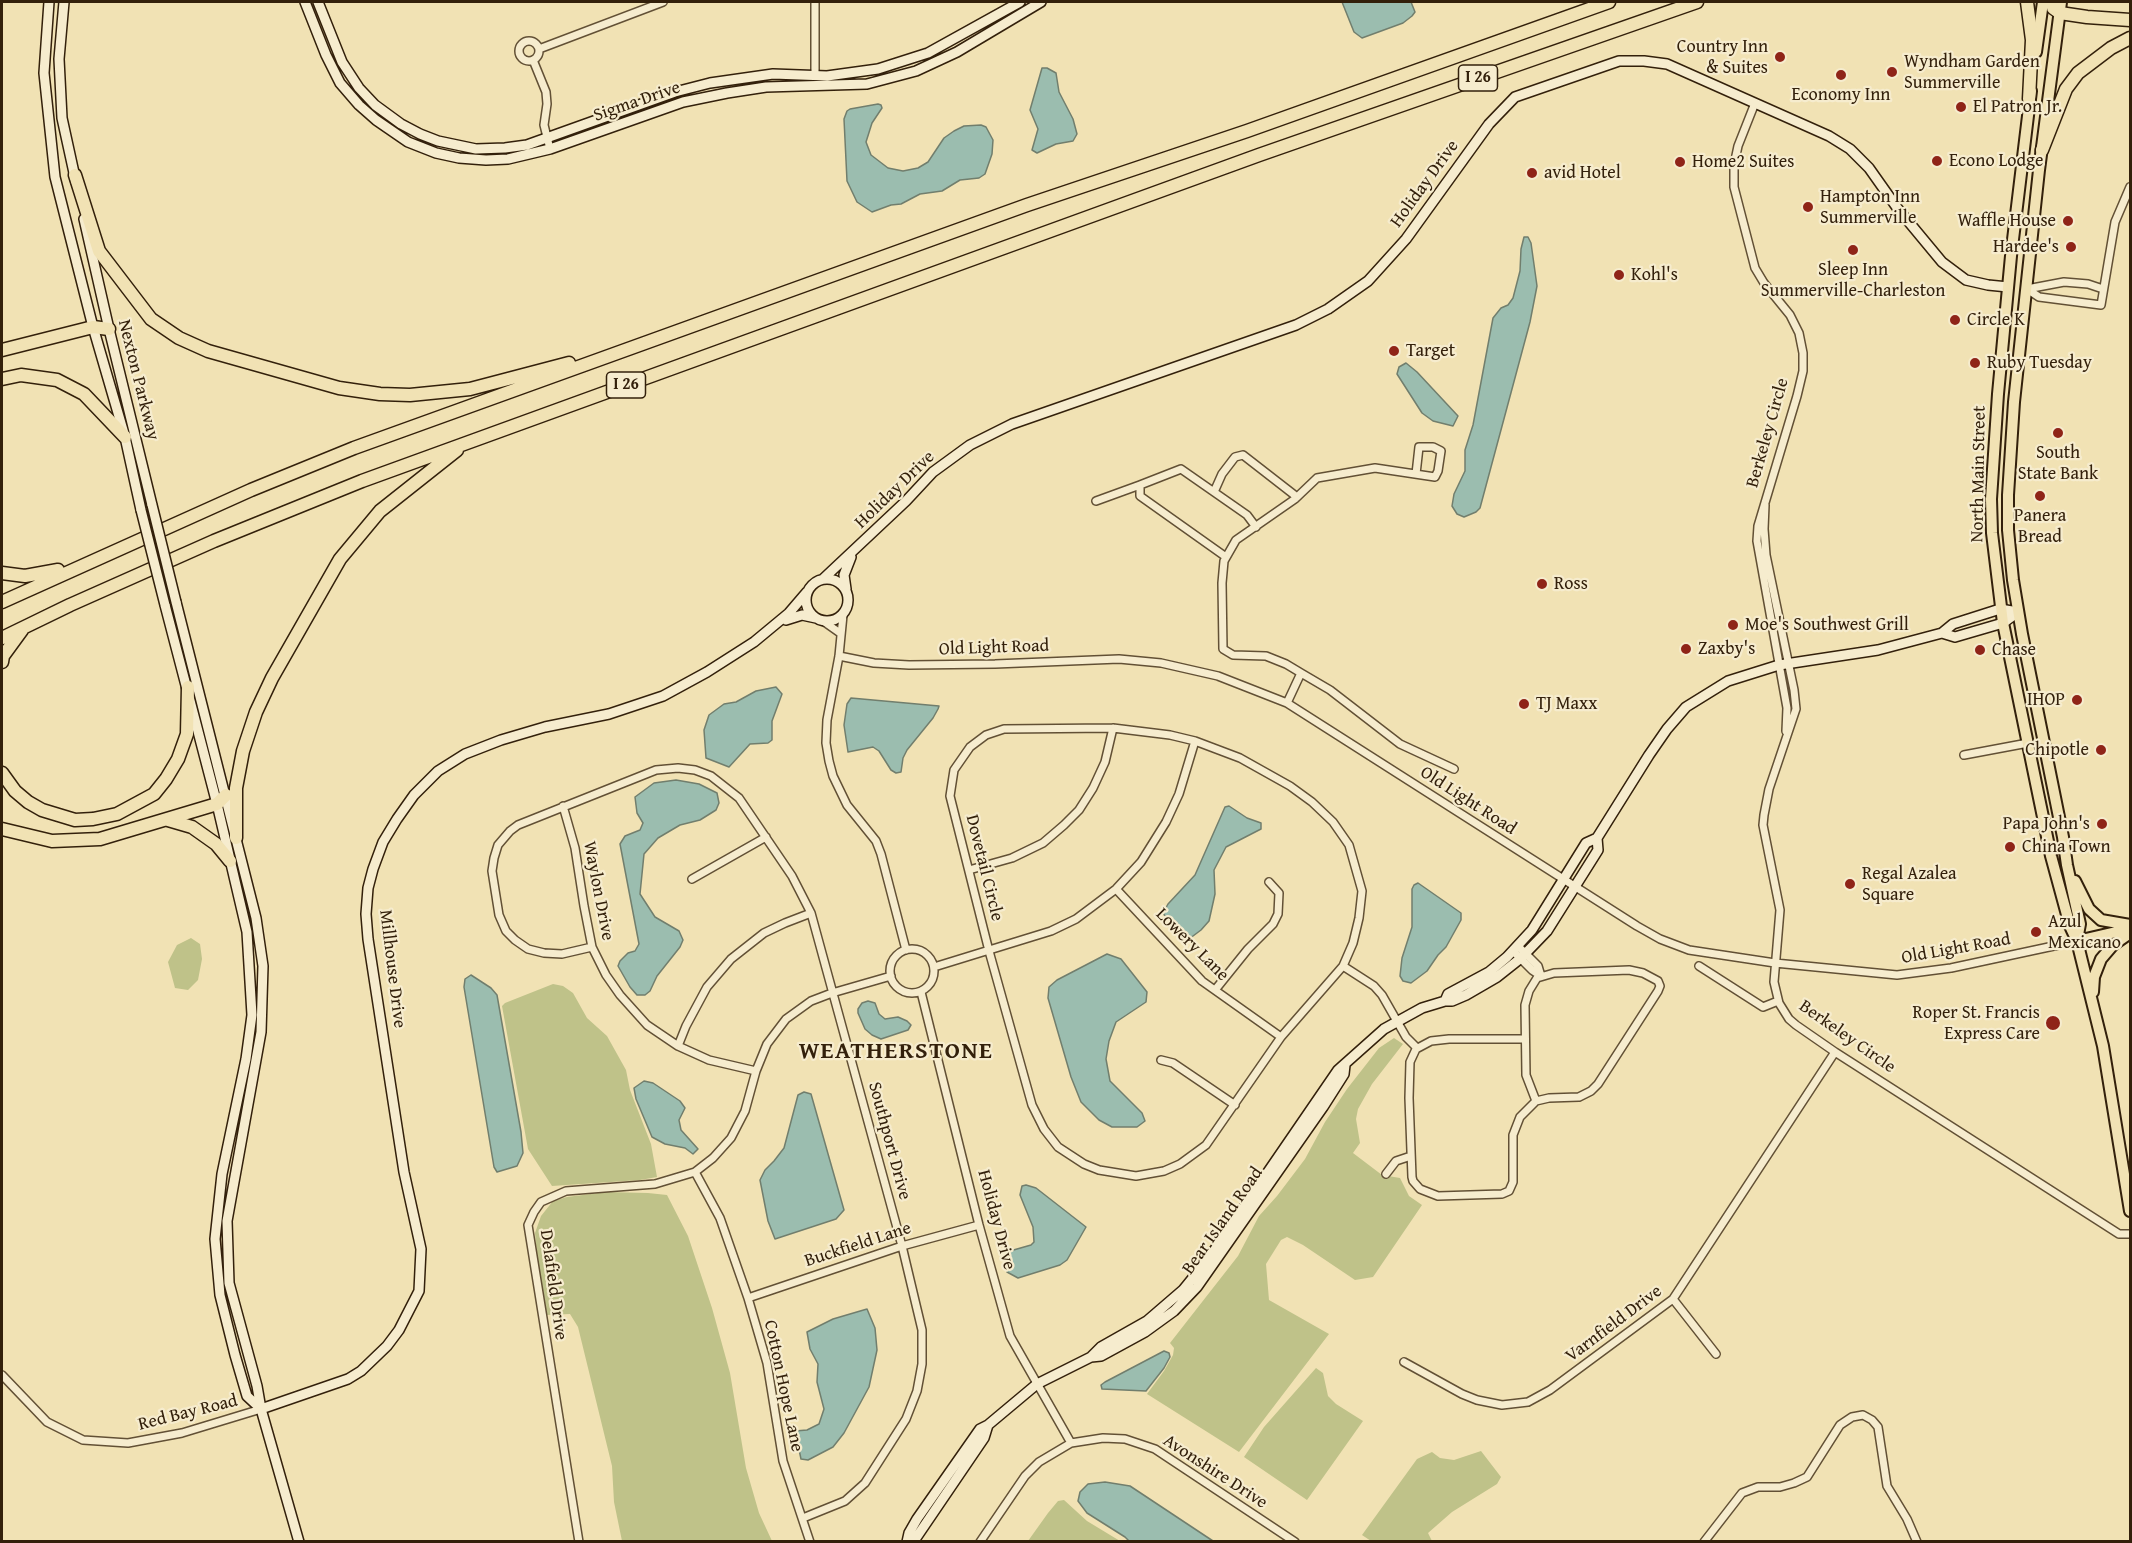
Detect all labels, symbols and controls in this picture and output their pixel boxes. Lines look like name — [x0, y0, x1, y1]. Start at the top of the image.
place label: Country Inn & Suites — [1677, 36, 1768, 78]
marker: Country Inn & Suites — [1773, 50, 1787, 64]
place label: Wyndham Garden Summerville — [1904, 51, 2040, 94]
road number: I 26 — [1458, 65, 1498, 91]
marker: Wyndham Garden Summerville — [1885, 65, 1899, 79]
marker: Economy Inn — [1834, 68, 1848, 82]
street label: Sigma Drive — [591, 77, 683, 127]
place label: Economy Inn — [1792, 84, 1890, 106]
place label: El Patron Jr. — [1973, 96, 2062, 118]
marker: El Patron Jr. — [1954, 100, 1968, 114]
street label: Holiday Drive — [1386, 136, 1464, 232]
place label: Econo Lodge — [1949, 150, 2043, 172]
place label: Home2 Suites — [1692, 151, 1794, 173]
marker: Econo Lodge — [1930, 154, 1944, 168]
marker: Home2 Suites — [1673, 155, 1687, 169]
place label: avid Hotel — [1544, 162, 1621, 184]
marker: avid Hotel — [1525, 166, 1539, 180]
place label: Hampton Inn Summerville — [1820, 186, 1920, 228]
marker: Hampton Inn Summerville — [1801, 200, 1815, 214]
place label: Waffle House — [1957, 210, 2056, 232]
marker: Waffle House — [2061, 214, 2075, 228]
place label: Hardee's — [1993, 236, 2059, 258]
marker: Hardee's — [2064, 240, 2078, 254]
marker: Sleep Inn Summerville-Charleston — [1846, 243, 1860, 257]
place label: Sleep Inn Summerville-Charleston — [1761, 259, 1945, 302]
place label: Kohl's — [1631, 264, 1678, 286]
marker: Kohl's — [1612, 268, 1626, 282]
place label: Circle K — [1967, 309, 2025, 331]
marker: Circle K — [1948, 313, 1962, 327]
street label: Nexton Parkway — [113, 317, 163, 443]
place label: Target — [1406, 340, 1455, 362]
marker: Target — [1387, 344, 1401, 358]
place label: Ruby Tuesday — [1987, 352, 2092, 374]
marker: Ruby Tuesday — [1968, 356, 1982, 370]
road number: I 26 — [606, 372, 646, 398]
street label: Berkeley Circle — [1742, 376, 1794, 490]
street label: North Main Street — [1967, 405, 1991, 543]
marker: South State Bank — [2051, 426, 2065, 440]
place label: South State Bank — [2018, 442, 2098, 484]
street label: Holiday Drive — [851, 447, 939, 533]
marker: Panera Bread — [2033, 489, 2047, 503]
place label: Panera Bread — [2014, 505, 2066, 548]
place label: Ross — [1554, 573, 1588, 595]
marker: Ross — [1535, 577, 1549, 591]
place label: Moe's Southwest Grill — [1745, 614, 1909, 636]
marker: Moe's Southwest Grill — [1726, 618, 1740, 632]
street label: Old Light Road — [938, 635, 1050, 661]
place label: Zaxby's — [1698, 638, 1755, 660]
place label: Chase — [1992, 639, 2036, 661]
marker: Zaxby's — [1679, 642, 1693, 656]
marker: Chase — [1973, 643, 1987, 657]
place label: IHOP — [2027, 689, 2065, 711]
place label: TJ Maxx — [1536, 693, 1597, 715]
marker: IHOP — [2070, 693, 2084, 707]
marker: TJ Maxx — [1517, 697, 1531, 711]
place label: Chipotle — [2025, 739, 2089, 761]
marker: Chipotle — [2094, 743, 2108, 757]
street label: Old Light Road — [1416, 762, 1520, 840]
street label: Dovetail Circle — [960, 813, 1008, 923]
place label: Papa John's — [2003, 813, 2090, 835]
marker: Papa John's — [2095, 817, 2109, 831]
place label: China Town — [2022, 836, 2111, 858]
street label: Waylon Drive — [578, 839, 618, 943]
marker: China Town — [2003, 840, 2017, 854]
place label: Regal Azalea Square — [1862, 863, 1957, 906]
marker: Regal Azalea Square — [1843, 877, 1857, 891]
street label: Lowery Lane — [1151, 904, 1233, 986]
street label: Millhouse Drive — [374, 909, 410, 1029]
place label: Azul Mexicano — [2048, 911, 2121, 954]
marker: Azul Mexicano — [2029, 925, 2043, 939]
street label: Old Light Road — [1900, 929, 2012, 969]
street label: Berkeley Circle — [1795, 996, 1899, 1078]
place label: Roper St. Francis Express Care — [1913, 1002, 2040, 1044]
marker: Roper St. Francis Express Care — [2044, 1014, 2062, 1032]
district label: WEATHERSTONE — [799, 1038, 993, 1066]
street label: Southport Drive — [863, 1080, 915, 1202]
street label: Bear Island Road — [1178, 1163, 1268, 1279]
street label: Holiday Drive — [972, 1168, 1020, 1272]
street label: Buckfield Lane — [802, 1218, 914, 1272]
street label: Delafield Drive — [535, 1228, 571, 1342]
street label: Varnfield Drive — [1562, 1281, 1666, 1367]
street label: Cotton Hope Lane — [759, 1318, 807, 1454]
street label: Red Bay Road — [136, 1390, 240, 1436]
street label: Avonshire Drive — [1159, 1430, 1271, 1514]

